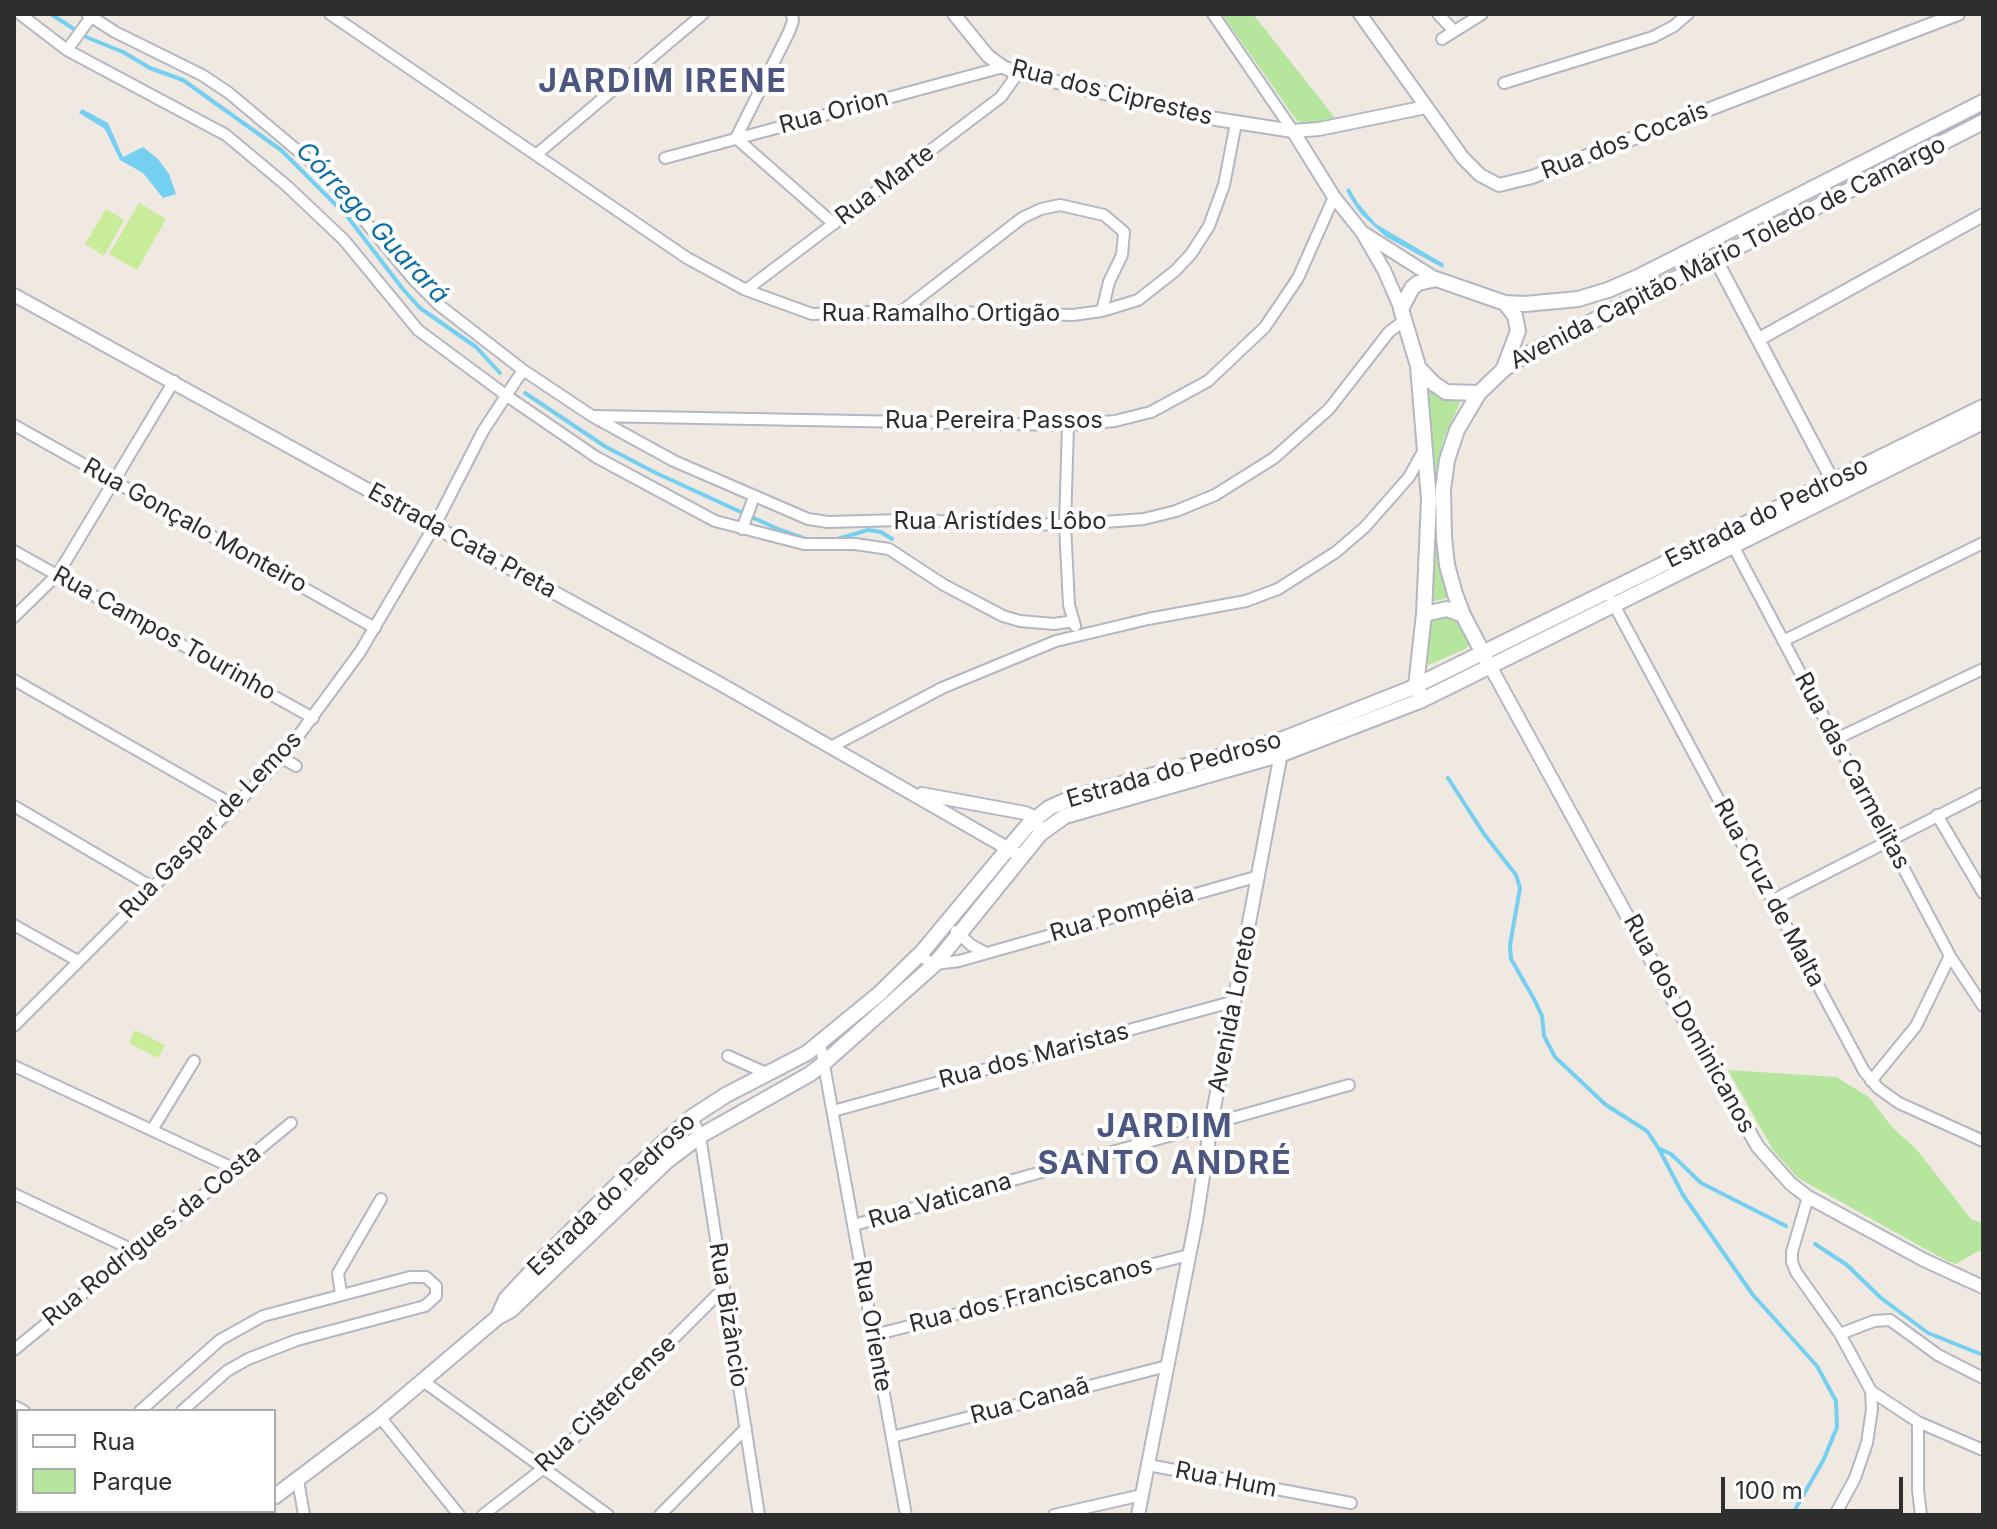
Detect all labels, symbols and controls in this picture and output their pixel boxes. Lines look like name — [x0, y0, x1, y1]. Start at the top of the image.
street label: Rua dos Ciprestes — [1009, 54, 1215, 132]
district label: JARDIM IRENE — [538, 63, 788, 101]
street label: Rua Orion — [776, 84, 892, 140]
street label: Rua dos Cocais — [1538, 96, 1712, 186]
street label: Avenida Capitão Mário Toledo de Camargo — [1505, 130, 1951, 376]
water label: Córrego Guarará — [289, 136, 455, 310]
street label: Rua Marte — [830, 139, 940, 231]
street label: Rua Ramalho Ortigão — [822, 300, 1060, 328]
street label: Rua Pereira Passos — [885, 407, 1103, 435]
street label: Estrada do Pedroso — [1661, 451, 1873, 575]
street label: Rua Gonçalo Monteiro — [78, 452, 312, 600]
street label: Estrada Cata Preta — [363, 477, 561, 605]
street label: Rua Aristídes Lôbo — [893, 508, 1107, 536]
street label: Rua Campos Tourinho — [47, 561, 281, 707]
street label: Rua das Carmelitas — [1788, 668, 1916, 874]
street label: Rua Gaspar de Lemos — [114, 725, 308, 925]
street label: Estrada do Pedroso — [1063, 726, 1285, 814]
street label: Rua Cruz de Malta — [1707, 794, 1831, 992]
street label: Rua Pompéia — [1047, 880, 1197, 948]
street label: Rua dos Dominicanos — [1617, 910, 1761, 1138]
street label: Avenida Loreto — [1203, 923, 1263, 1095]
street label: Rua dos Maristas — [936, 1017, 1132, 1095]
street label: Estrada do Pedroso — [522, 1107, 702, 1283]
district label: JARDIM SANTO ANDRÉ — [1037, 1108, 1293, 1183]
street label: Rua Rodrigues da Costa — [37, 1139, 267, 1333]
street label: Rua Vaticana — [865, 1167, 1015, 1235]
street label: Rua Bizâncio — [702, 1241, 754, 1389]
street label: Rua dos Franciscanos — [907, 1251, 1155, 1339]
street label: Rua Oriente — [846, 1258, 898, 1394]
street label: Rua Cistercense — [530, 1330, 682, 1478]
street label: Rua Canaã — [967, 1371, 1093, 1431]
legend — [16, 1409, 276, 1513]
text: Rua — [92, 1427, 135, 1456]
street label: Rua Hum — [1173, 1456, 1279, 1504]
scale bar — [1725, 1461, 1907, 1511]
text: Parque — [92, 1467, 172, 1496]
text: 100 m — [1735, 1476, 1803, 1505]

